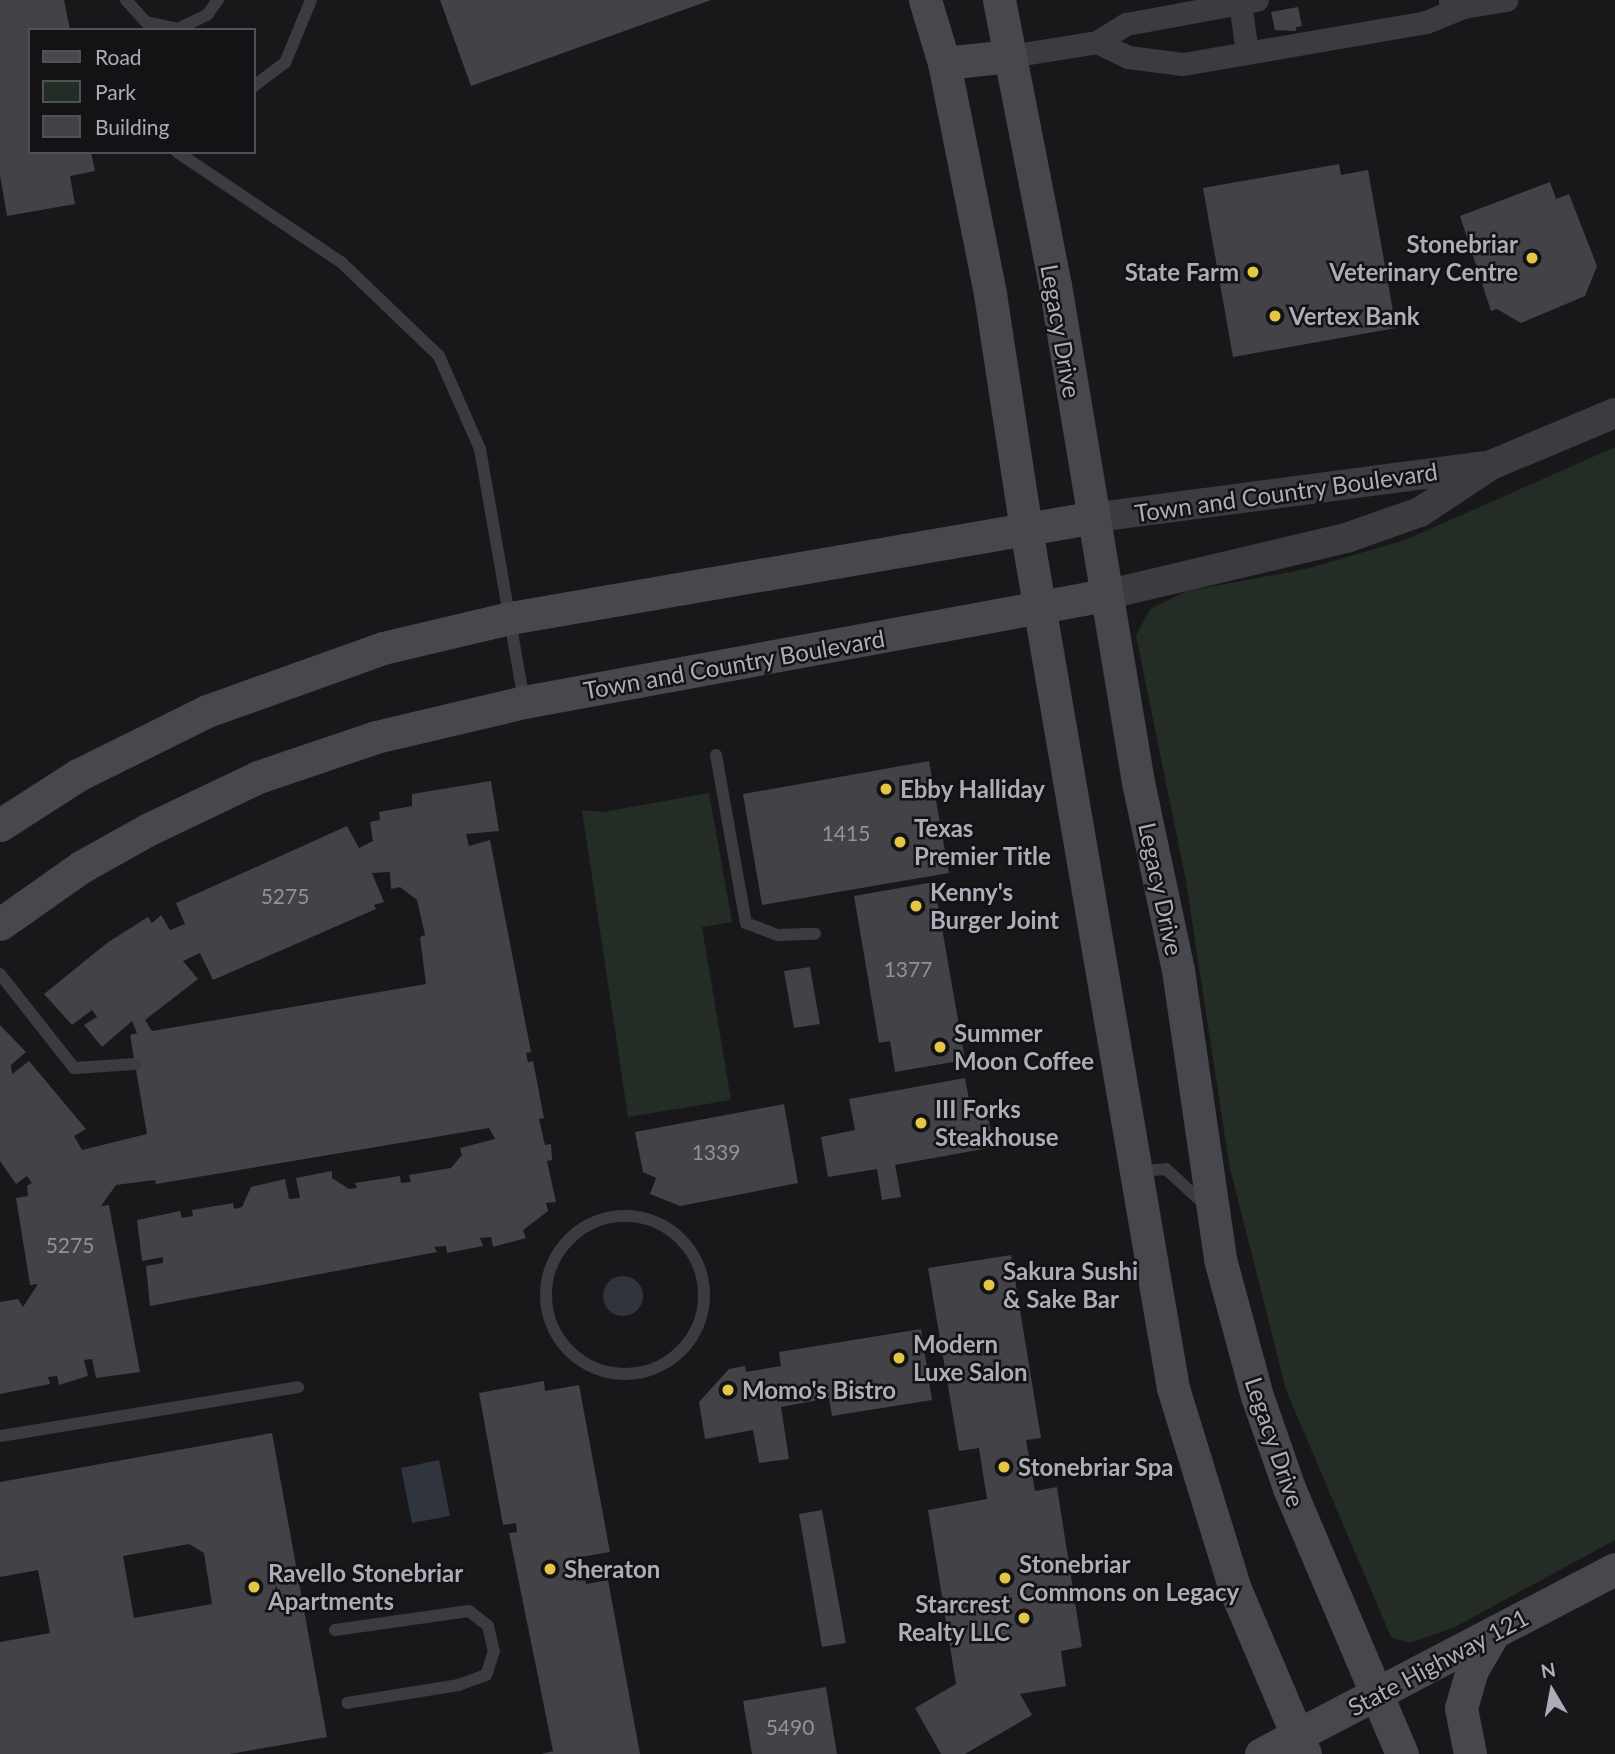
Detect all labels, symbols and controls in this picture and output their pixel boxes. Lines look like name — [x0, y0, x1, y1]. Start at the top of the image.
legend — [28, 28, 256, 154]
text: Road — [95, 44, 142, 69]
text: Park — [95, 79, 136, 104]
text: Building — [95, 114, 170, 139]
place label: Stonebriar Veterinary Centre — [1329, 230, 1518, 286]
marker: Stonebriar Veterinary Centre — [1524, 250, 1540, 266]
place label: State Farm — [1125, 258, 1239, 286]
street label: Legacy Drive — [1035, 262, 1087, 400]
marker: State Farm — [1245, 264, 1261, 280]
place label: Vertex Bank — [1289, 302, 1420, 330]
marker: Vertex Bank — [1267, 308, 1283, 324]
street label: Town and Country Boulevard — [1132, 456, 1440, 528]
street label: Town and Country Boulevard — [581, 623, 887, 705]
place label: Ebby Halliday — [900, 775, 1046, 803]
marker: Ebby Halliday — [878, 781, 894, 797]
place label: Texas Premier Title — [914, 814, 1052, 870]
house number: 1415 — [822, 820, 870, 846]
street label: Legacy Drive — [1133, 820, 1189, 958]
marker: Texas Premier Title — [892, 834, 908, 850]
place label: Kenny's Burger Joint — [930, 878, 1060, 934]
house number: 5275 — [261, 883, 309, 909]
marker: Kenny's Burger Joint — [908, 898, 924, 914]
house number: 1377 — [884, 956, 932, 982]
place label: Summer Moon Coffee — [954, 1019, 1094, 1075]
marker: Summer Moon Coffee — [932, 1039, 948, 1055]
place label: III Forks Steakhouse — [935, 1095, 1059, 1151]
marker: III Forks Steakhouse — [913, 1115, 929, 1131]
house number: 1339 — [692, 1139, 740, 1165]
house number: 5275 — [46, 1232, 94, 1258]
place label: Sakura Sushi & Sake Bar — [1003, 1257, 1138, 1313]
marker: Sakura Sushi & Sake Bar — [981, 1277, 997, 1293]
place label: Modern Luxe Salon — [913, 1330, 1028, 1386]
marker: Modern Luxe Salon — [891, 1350, 907, 1366]
street label: Legacy Drive — [1239, 1373, 1311, 1511]
place label: Momo's Bistro — [742, 1376, 896, 1404]
marker: Momo's Bistro — [720, 1382, 736, 1398]
place label: Stonebriar Spa — [1018, 1453, 1174, 1481]
marker: Stonebriar Spa — [996, 1459, 1012, 1475]
place label: Stonebriar Commons on Legacy — [1019, 1550, 1239, 1606]
place label: Sheraton — [564, 1555, 660, 1583]
place label: Ravello Stonebriar Apartments — [268, 1559, 463, 1615]
marker: Sheraton — [542, 1561, 558, 1577]
marker: Stonebriar Commons on Legacy — [997, 1570, 1013, 1586]
marker: Ravello Stonebriar Apartments — [246, 1579, 262, 1595]
place label: Starcrest Realty LLC — [897, 1590, 1010, 1646]
street label: State Highway 121 — [1343, 1602, 1533, 1722]
marker: Starcrest Realty LLC — [1016, 1610, 1032, 1626]
north arrow — [1517, 1656, 1587, 1726]
text: N — [1539, 1657, 1557, 1682]
house number: 5490 — [766, 1714, 814, 1740]

